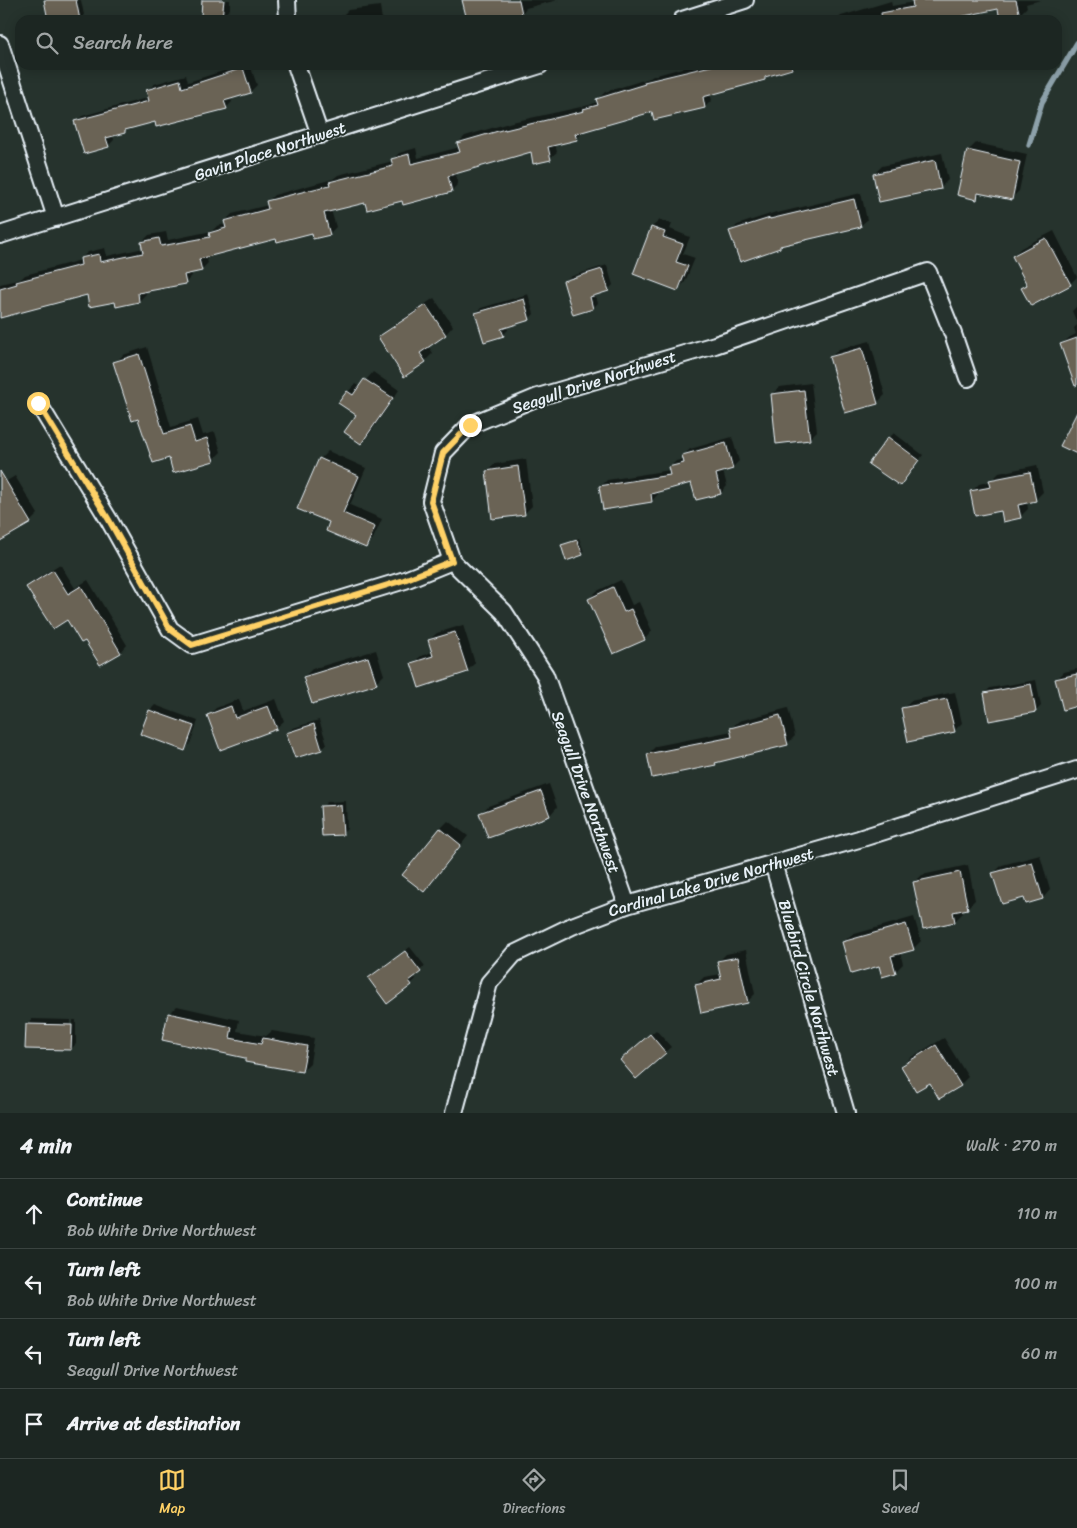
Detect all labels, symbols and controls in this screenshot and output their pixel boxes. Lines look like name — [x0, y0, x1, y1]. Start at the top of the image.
search box — [15, 15, 1062, 70]
text: Search here — [73, 26, 173, 59]
icon: search — [33, 29, 61, 57]
street label: Gavin Place Northwest — [190, 113, 350, 189]
street label: Seagull Drive Northwest — [508, 342, 680, 422]
route start — [27, 392, 50, 415]
route end — [459, 414, 482, 437]
street label: Seagull Drive Northwest — [543, 707, 629, 877]
street label: Cardinal Lake Drive Northwest — [605, 839, 817, 925]
street label: Bluebird Circle Northwest — [770, 896, 848, 1080]
text: 4 min — [20, 1127, 72, 1165]
text: Walk · 270 m — [966, 1131, 1057, 1160]
text: Continue — [67, 1183, 143, 1216]
text: 110 m — [1017, 1199, 1057, 1228]
icon: ahead — [20, 1200, 48, 1228]
text: Bob White Drive Northwest — [67, 1216, 257, 1245]
text: Turn left — [67, 1253, 140, 1286]
text: 100 m — [1013, 1269, 1057, 1298]
icon: left — [20, 1270, 48, 1298]
text: Bob White Drive Northwest — [67, 1286, 257, 1315]
text: Turn left — [67, 1323, 140, 1356]
text: 60 m — [1021, 1339, 1057, 1368]
icon: left — [20, 1340, 48, 1368]
text: Seagull Drive Northwest — [67, 1356, 238, 1385]
text: Arrive at destination — [67, 1407, 240, 1440]
icon: arrive — [20, 1410, 48, 1438]
tab: Map — [158, 1466, 186, 1521]
tab: Directions — [503, 1466, 565, 1521]
tab: Saved — [882, 1466, 919, 1521]

